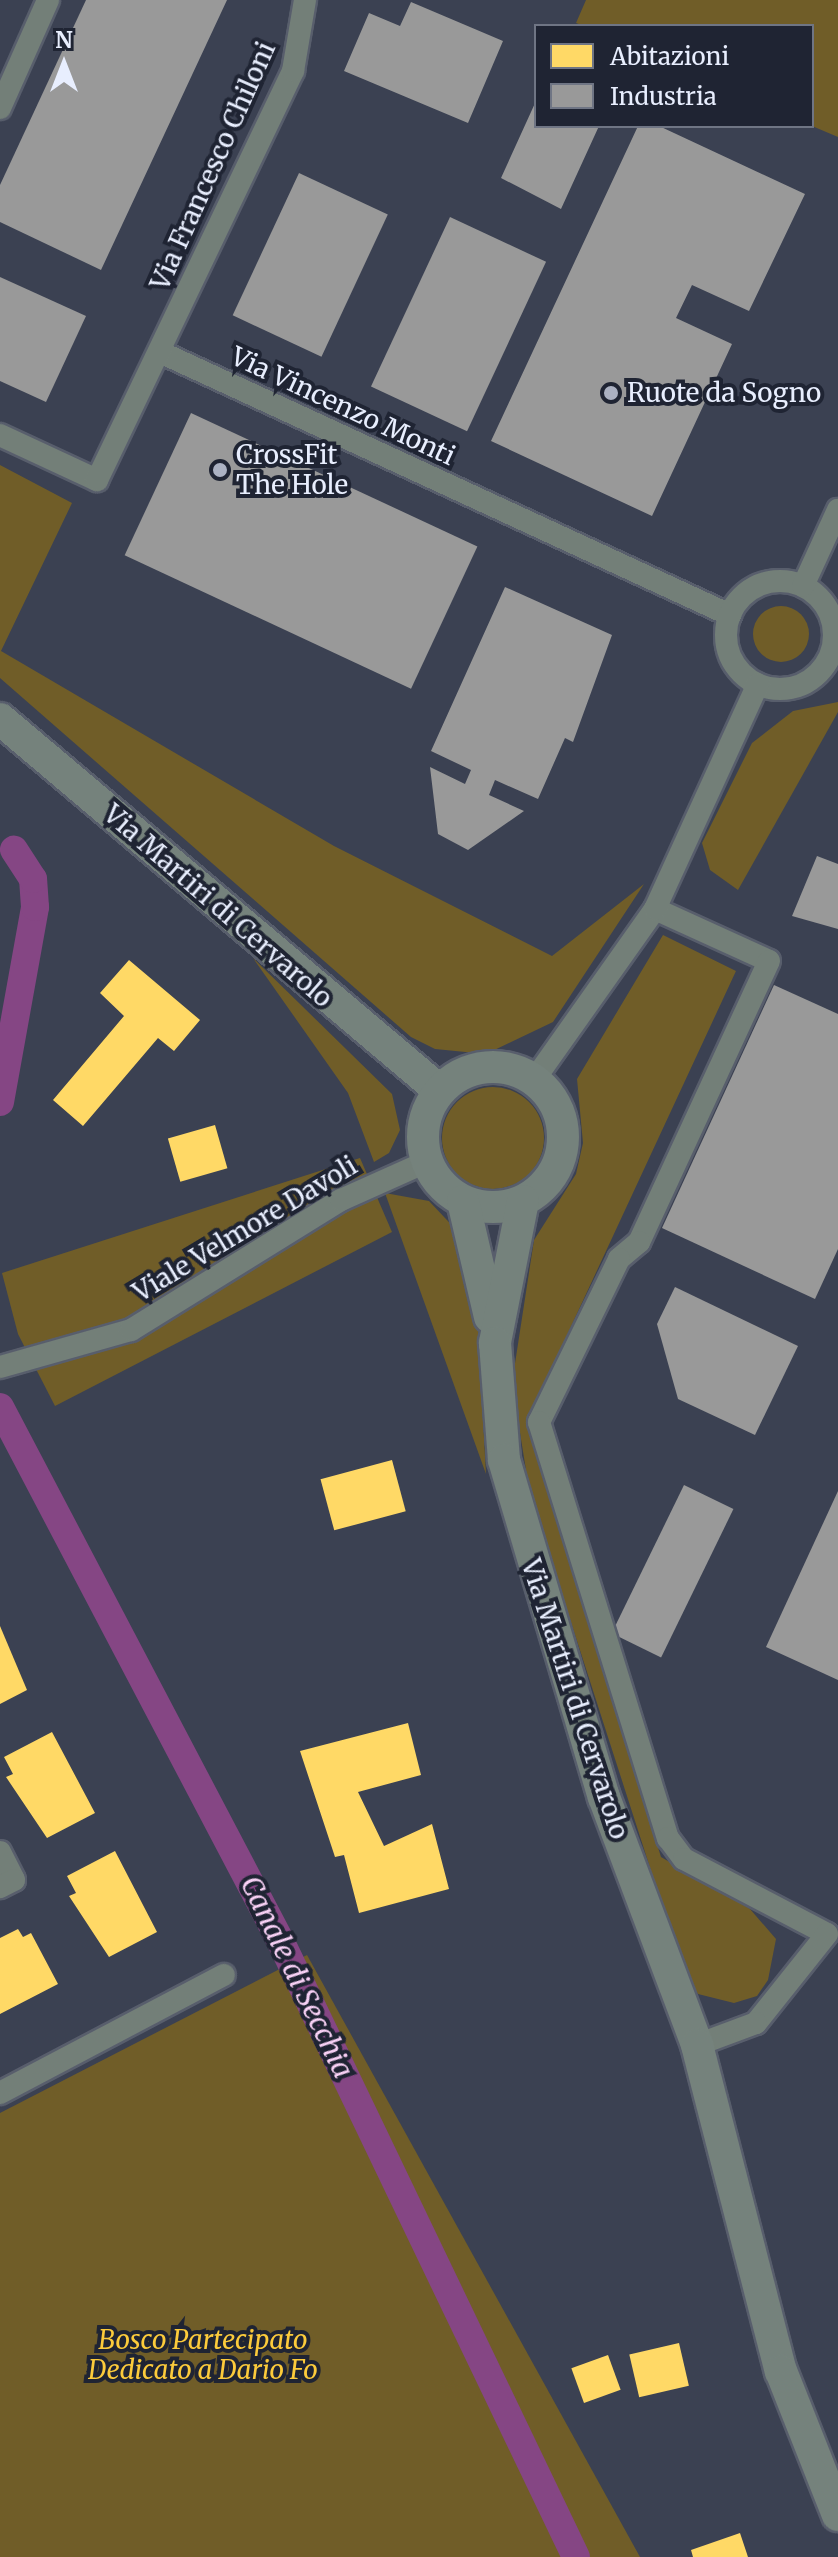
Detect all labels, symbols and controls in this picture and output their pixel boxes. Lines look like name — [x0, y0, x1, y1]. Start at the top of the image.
north arrow — [24, 24, 104, 104]
legend — [534, 24, 814, 128]
text: N — [55, 26, 73, 54]
street label: Via Francesco Chiloni — [144, 37, 282, 295]
text: Abitazioni — [610, 41, 729, 72]
text: Industria — [610, 81, 717, 112]
street label: Via Vincenzo Monti — [226, 340, 460, 472]
place label: Ruote da Sogno — [627, 377, 821, 409]
marker: Ruote da Sogno — [602, 384, 620, 402]
place label: CrossFit The Hole — [236, 439, 348, 500]
marker: CrossFit The Hole — [211, 461, 229, 479]
street label: Via Martiri di Cervarolo — [97, 798, 339, 1014]
street label: Viale Velmore Davoli — [127, 1150, 363, 1308]
street label: Via Martiri di Cervarolo — [515, 1555, 635, 1843]
water label: Canale di Secchia — [234, 1871, 360, 2083]
park label: Bosco Partecipato Dedicato a Dario Fo — [88, 2324, 318, 2386]

